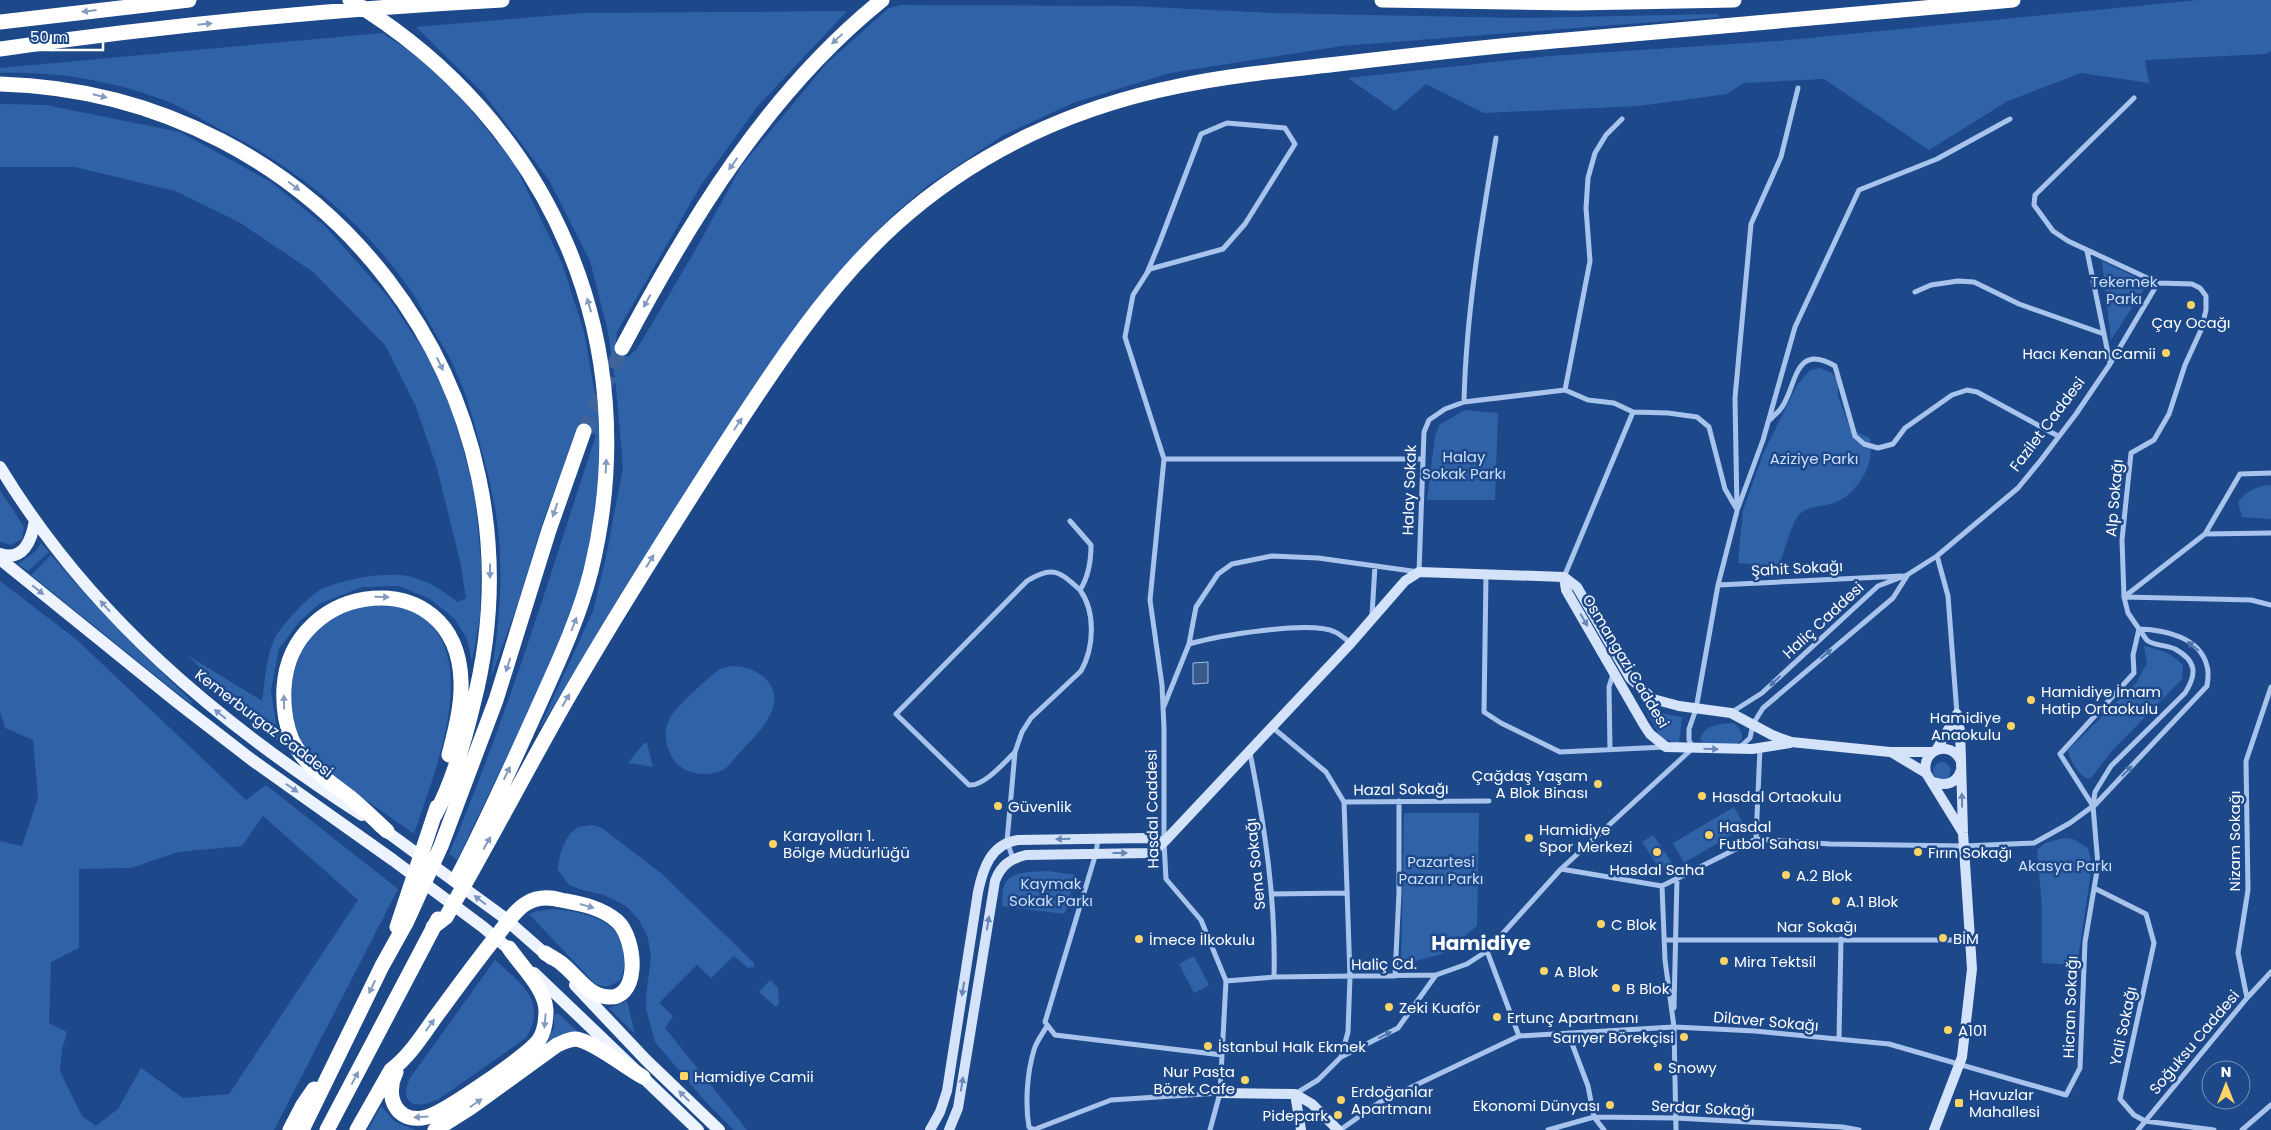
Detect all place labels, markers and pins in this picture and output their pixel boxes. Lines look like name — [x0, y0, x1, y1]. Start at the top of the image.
marker: Çay Ocağı — [2185, 299, 2197, 311]
place label: Çay Ocağı — [2151, 312, 2231, 333]
place label: Hacı Kenan Camii — [2022, 343, 2156, 364]
marker: Hacı Kenan Camii — [2160, 347, 2172, 359]
place label: Hamidiye İmam Hatip Ortaokulu — [2041, 681, 2161, 719]
marker: Hamidiye İmam Hatip Ortaokulu — [2025, 694, 2037, 706]
place label: Hamidiye Anaokulu — [1930, 707, 2001, 745]
marker: Hamidiye Anaokulu — [2005, 720, 2017, 732]
place label: Çağdaş Yaşam A Blok Binası — [1472, 765, 1588, 803]
marker: Çağdaş Yaşam A Blok Binası — [1592, 778, 1604, 790]
place label: Hasdal Ortaokulu — [1712, 786, 1842, 807]
marker: Hasdal Ortaokulu — [1696, 790, 1708, 802]
place label: Güvenlik — [1008, 796, 1072, 817]
marker: Güvenlik — [992, 800, 1004, 812]
place label: Hasdal Futbol Sahası — [1719, 816, 1819, 854]
place label: Hamidiye Spor Merkezi — [1539, 819, 1633, 857]
place label: Karayolları 1. Bölge Müdürlüğü — [783, 825, 910, 863]
marker: Hasdal Futbol Sahası — [1703, 829, 1715, 841]
marker: Hamidiye Spor Merkezi — [1523, 832, 1535, 844]
marker: Karayolları 1. Bölge Müdürlüğü — [767, 838, 779, 850]
place label: Fırın Sokağı — [1928, 842, 2012, 863]
marker: Hasdal Saha — [1651, 846, 1663, 858]
marker: Fırın Sokağı — [1912, 846, 1924, 858]
place label: Hasdal Saha — [1609, 859, 1705, 880]
place label: A.2 Blok — [1796, 865, 1852, 886]
marker: A.2 Blok — [1780, 869, 1792, 881]
place label: A.1 Blok — [1846, 891, 1899, 912]
marker: A.1 Blok — [1830, 895, 1842, 907]
place label: C Blok — [1611, 914, 1657, 935]
marker: C Blok — [1595, 918, 1607, 930]
place label: BİM — [1953, 928, 1979, 949]
place label: İmece İlkokulu — [1149, 929, 1255, 950]
marker: BİM — [1937, 932, 1949, 944]
marker: İmece İlkokulu — [1133, 933, 1145, 945]
place label: Mira Tektsil — [1734, 951, 1816, 972]
marker: Mira Tektsil — [1718, 955, 1730, 967]
place label: A Blok — [1554, 961, 1599, 982]
marker: A Blok — [1538, 965, 1550, 977]
place label: B Blok — [1626, 978, 1670, 999]
marker: B Blok — [1610, 982, 1622, 994]
place label: Zeki Kuaför — [1399, 997, 1481, 1018]
marker: Zeki Kuaför — [1383, 1001, 1395, 1013]
place label: Ertunç Apartmanı — [1507, 1007, 1638, 1028]
marker: Ertunç Apartmanı — [1491, 1011, 1503, 1023]
place label: A101 — [1958, 1020, 1987, 1041]
marker: A101 — [1942, 1024, 1954, 1036]
place label: Sarıyer Börekçisi — [1553, 1027, 1674, 1048]
marker: Sarıyer Börekçisi — [1678, 1031, 1690, 1043]
place label: İstanbul Halk Ekmek — [1218, 1036, 1366, 1057]
marker: İstanbul Halk Ekmek — [1202, 1040, 1214, 1052]
place label: Snowy — [1668, 1057, 1717, 1078]
place label: Nur Pasta Börek Cafe — [1154, 1061, 1235, 1099]
marker: Snowy — [1652, 1061, 1664, 1073]
place label: Hamidiye Camii — [694, 1066, 814, 1087]
marker: Hamidiye Camii — [678, 1070, 690, 1082]
marker: Nur Pasta Börek Cafe — [1239, 1074, 1251, 1086]
place label: Erdoğanlar Apartmanı — [1351, 1081, 1434, 1119]
place label: Havuzlar Mahallesi — [1969, 1084, 2040, 1122]
marker: Erdoğanlar Apartmanı — [1335, 1094, 1347, 1106]
place label: Ekonomi Dünyası — [1473, 1095, 1600, 1116]
marker: Havuzlar Mahallesi — [1953, 1097, 1965, 1109]
marker: Ekonomi Dünyası — [1604, 1099, 1616, 1111]
place label: Pidepark — [1263, 1105, 1328, 1126]
marker: Pidepark — [1332, 1109, 1344, 1121]

